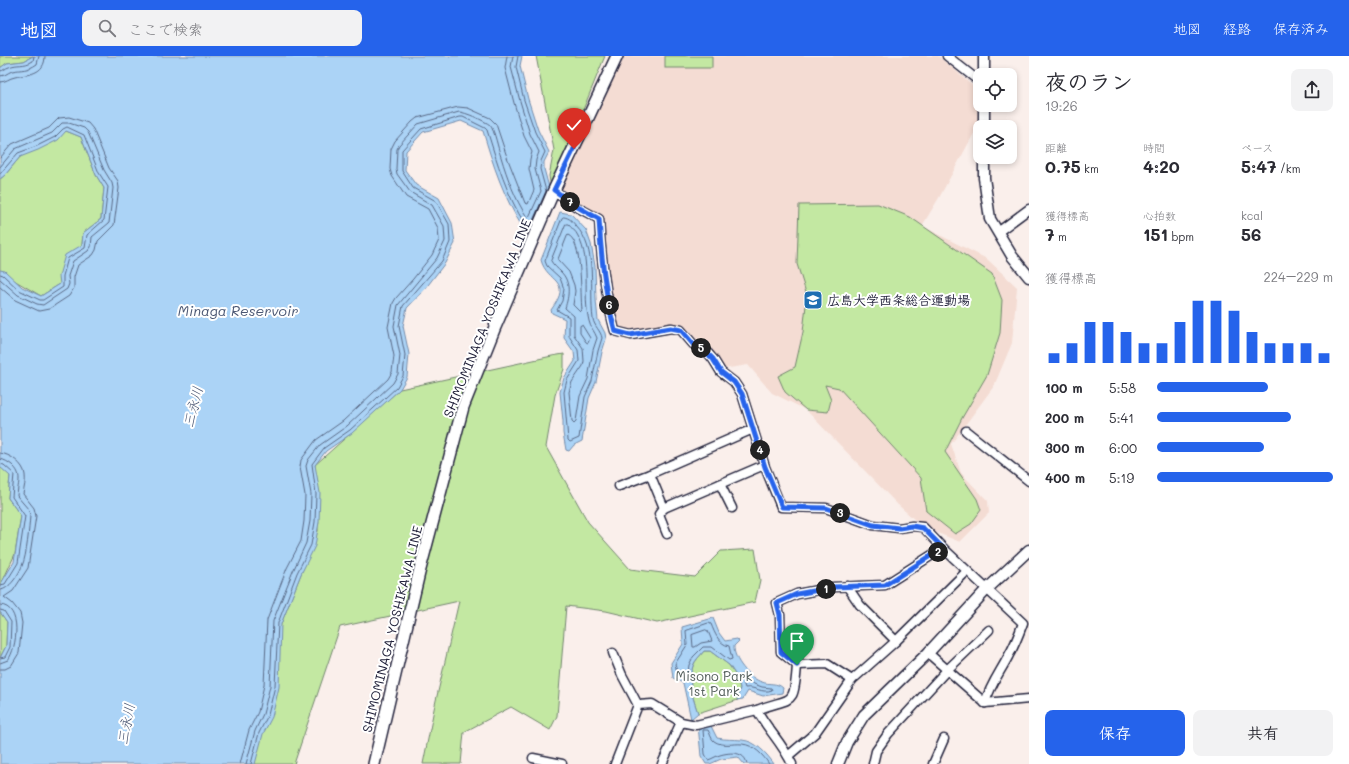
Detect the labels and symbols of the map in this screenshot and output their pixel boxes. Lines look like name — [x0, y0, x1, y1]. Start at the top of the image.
pin — [557, 108, 591, 149]
pin: 7 — [560, 192, 580, 212]
street label: SHIMOMINAGA YOSHIKAWA LINE — [439, 216, 534, 420]
school or university icon: 広島大学西条総合運動場 — [802, 289, 824, 311]
place label: 広島大学西条総合運動場 — [827, 291, 970, 308]
pin: 6 — [599, 295, 619, 315]
water label: Minaga Reservoir — [178, 301, 298, 320]
pin: 5 — [691, 338, 711, 358]
water label: 三永川 — [178, 384, 207, 430]
pin: 4 — [750, 440, 770, 460]
pin: 3 — [830, 503, 850, 523]
street label: SHIMOMINAGA YOSHIKAWA LINE — [358, 524, 425, 734]
pin: 2 — [928, 542, 948, 562]
pin: 1 — [816, 579, 836, 599]
pin — [780, 624, 814, 665]
park label: Misono Park 1st Park — [676, 667, 753, 699]
water label: 三永川 — [113, 702, 139, 746]

